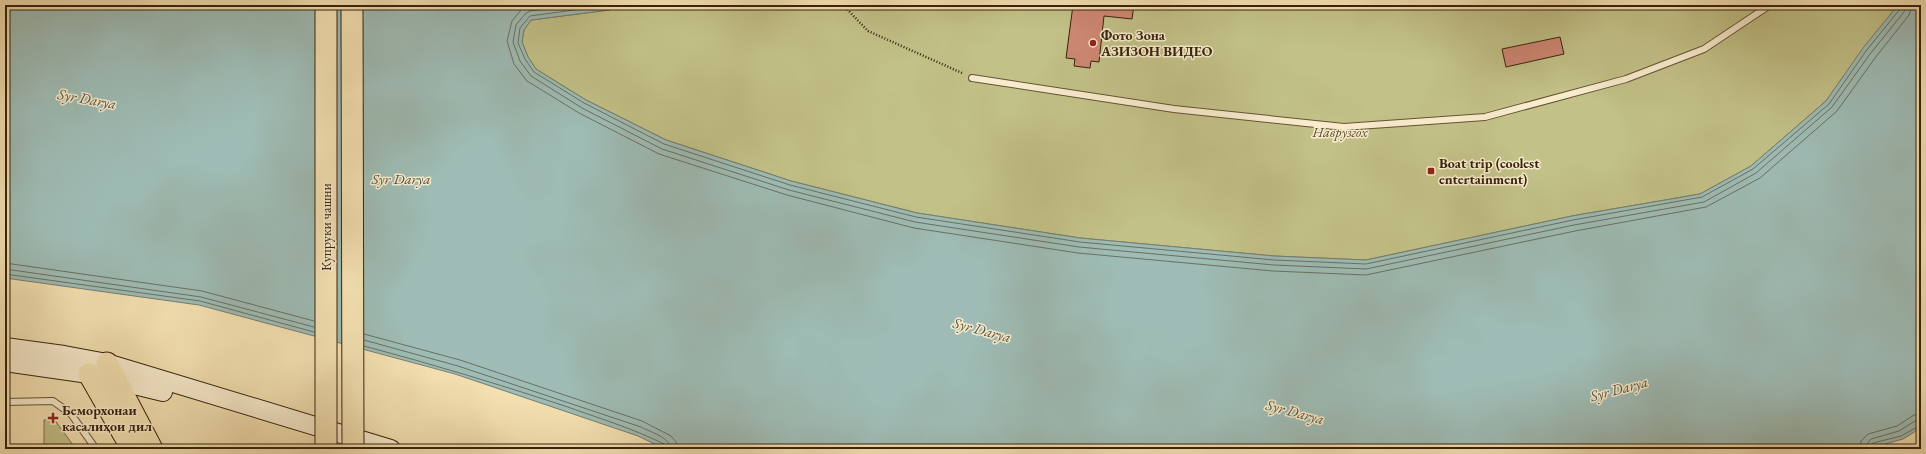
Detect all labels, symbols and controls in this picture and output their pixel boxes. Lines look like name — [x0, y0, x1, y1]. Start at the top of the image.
place label: Фото Зона АЗИЗОН ВИДЕО — [1100, 26, 1213, 60]
marker: Фото Зона АЗИЗОН ВИДЕО — [1088, 38, 1098, 48]
water label: Syr Darya — [55, 84, 118, 113]
park label: Наврузгох — [1312, 123, 1368, 141]
place label: Boat trip (coolest entertainment) — [1439, 154, 1540, 188]
marker: Boat trip (coolest entertainment) — [1426, 166, 1436, 176]
water label: Syr Darya — [370, 169, 431, 188]
street label: Купруки чашни — [317, 182, 335, 271]
water label: Syr Darya — [950, 312, 1013, 346]
water label: Syr Darya — [1587, 372, 1650, 406]
water label: Syr Darya — [1263, 394, 1326, 428]
place label: Беморхонаи касалиҳои дил — [62, 401, 152, 435]
marker: Беморхонаи касалиҳои дил — [47, 412, 59, 424]

